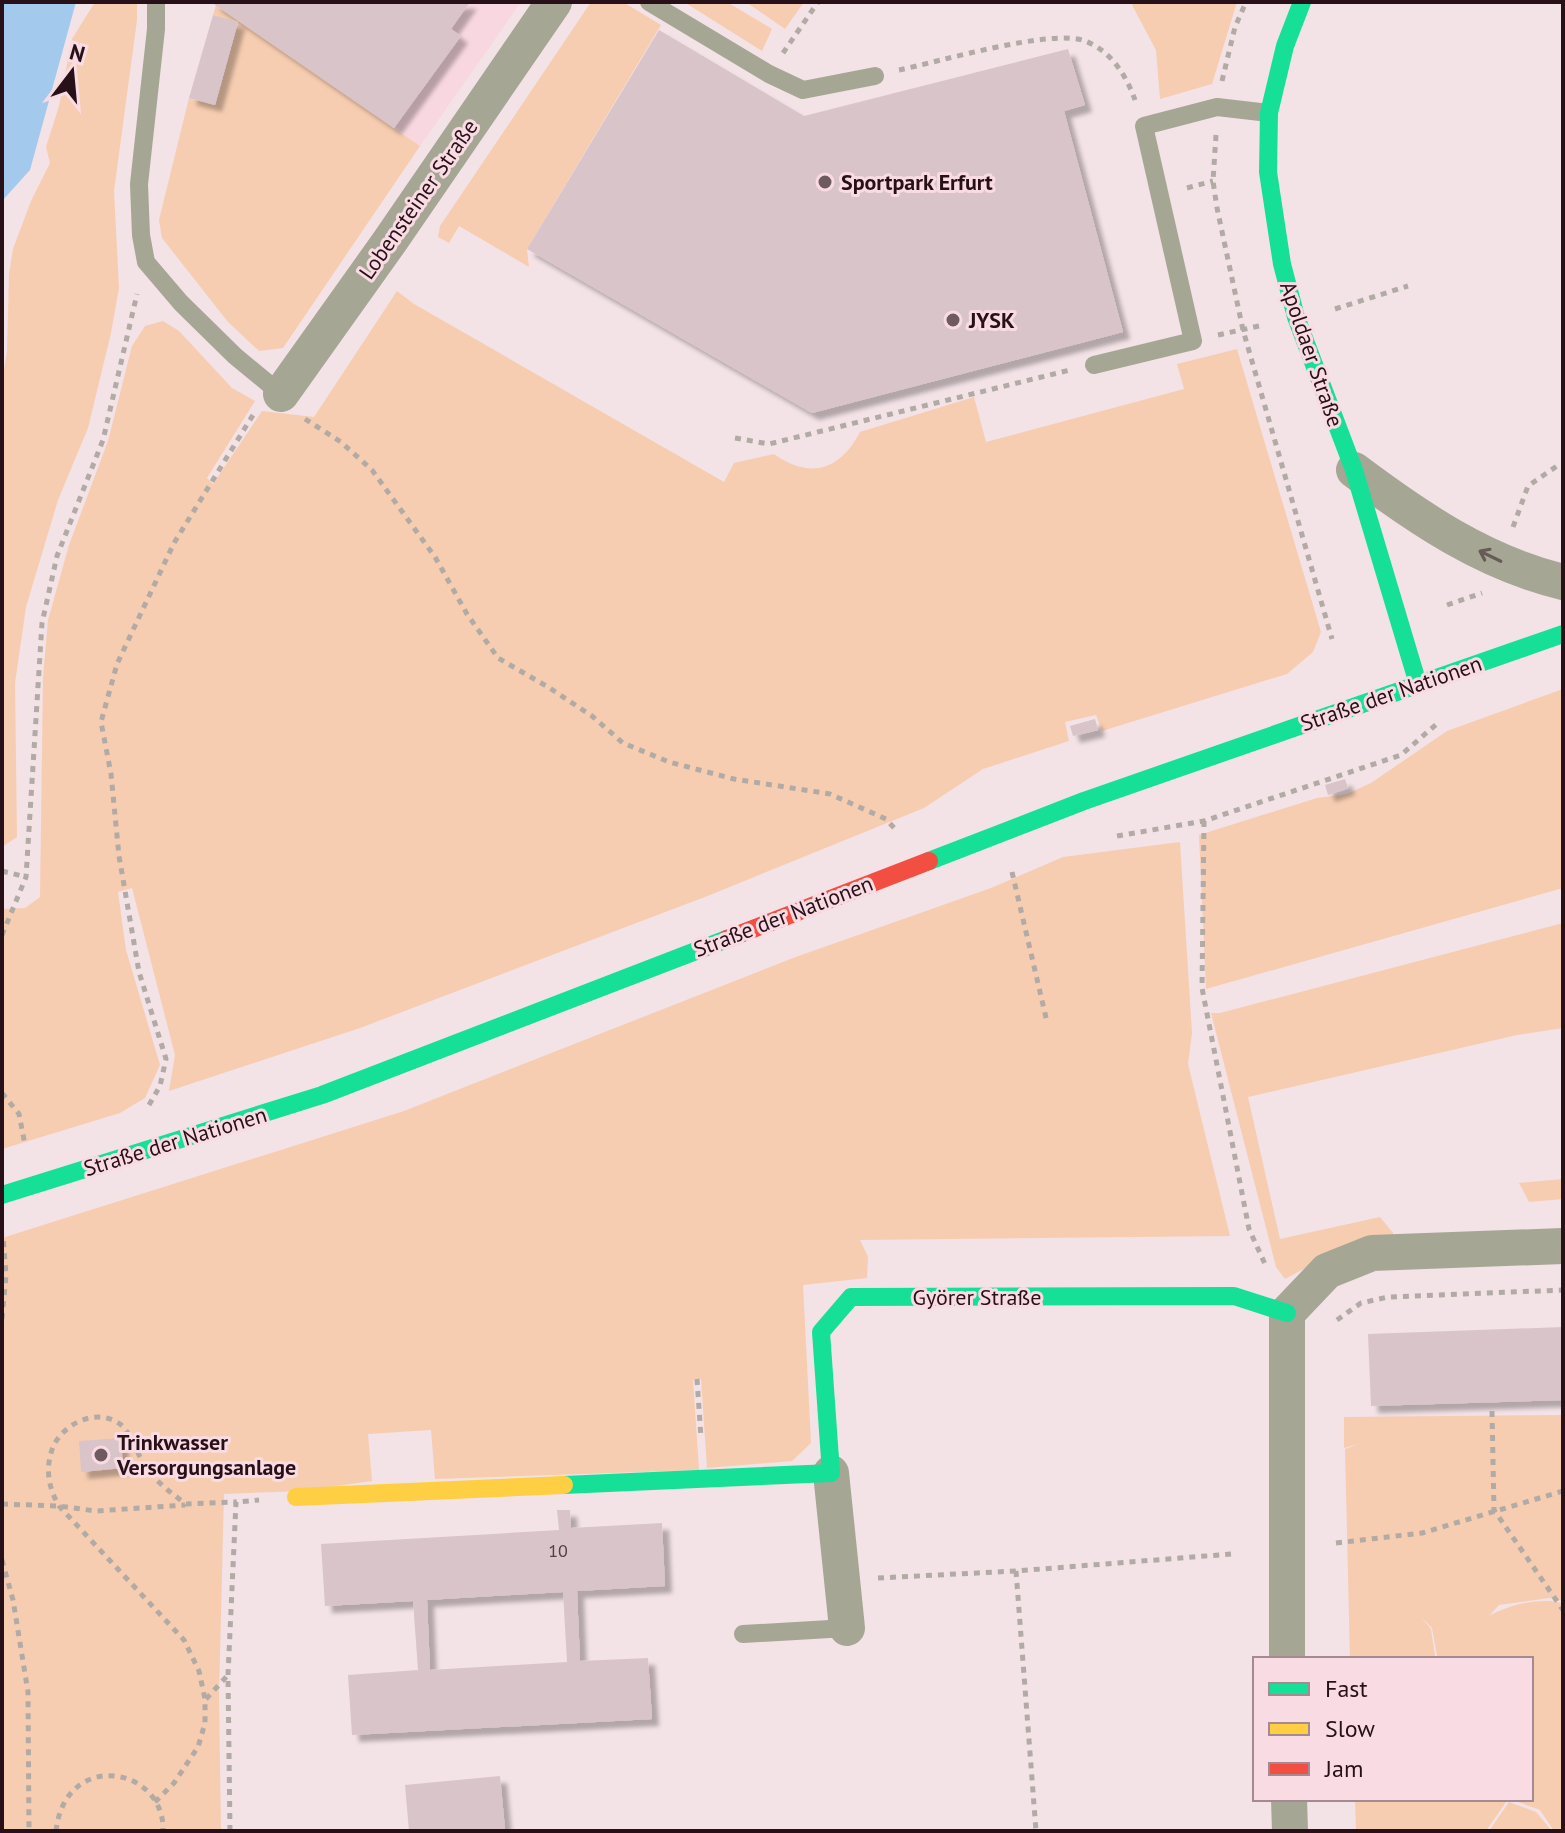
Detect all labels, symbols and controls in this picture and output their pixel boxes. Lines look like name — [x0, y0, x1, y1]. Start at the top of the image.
north arrow — [32, 32, 112, 112]
text: N — [67, 37, 88, 68]
street label: Lobensteiner Straße — [352, 114, 484, 284]
place label: Sportpark Erfurt — [841, 168, 993, 196]
marker: Sportpark Erfurt — [816, 173, 834, 191]
street label: Apoldaer Straße — [1274, 278, 1350, 430]
place label: JYSK — [968, 306, 1015, 334]
marker: JYSK — [944, 311, 962, 329]
one-way arrow — [1478, 548, 1502, 563]
street label: Straße der Nationen — [1297, 649, 1485, 737]
street label: Straße der Nationen — [689, 869, 877, 963]
street label: Straße der Nationen — [80, 1100, 270, 1182]
street label: Györer Straße — [912, 1283, 1042, 1311]
place label: Trinkwasser Versorgungsanlage — [116, 1428, 296, 1481]
marker: Trinkwasser Versorgungsanlage — [92, 1446, 110, 1464]
house number: 10 — [548, 1539, 568, 1562]
legend — [1253, 1657, 1533, 1801]
text: Fast — [1325, 1673, 1368, 1704]
text: Slow — [1325, 1713, 1375, 1744]
text: Jam — [1324, 1753, 1363, 1784]

